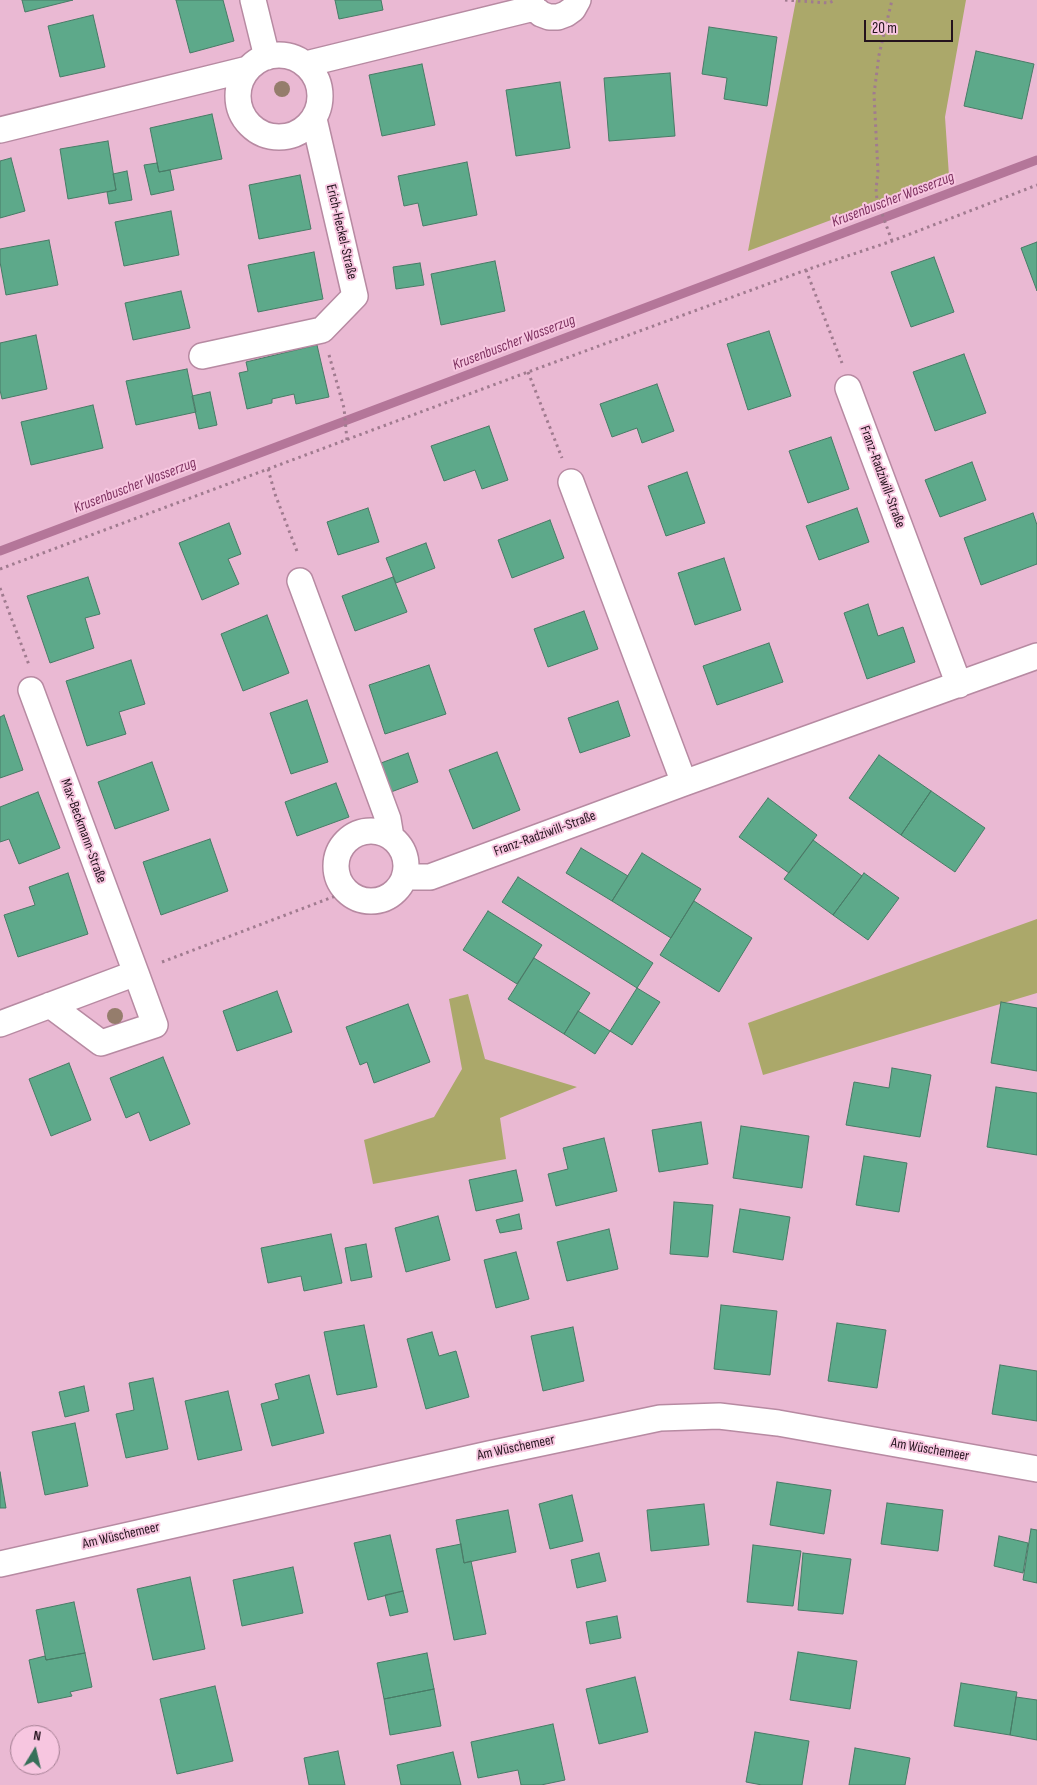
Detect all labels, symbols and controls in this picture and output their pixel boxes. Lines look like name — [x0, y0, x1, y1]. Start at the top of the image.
scale bar — [867, 10, 956, 42]
text: 20 m — [872, 19, 897, 38]
water label: Krusenbuscher Wasserzug — [829, 168, 957, 232]
street label: Erich-Heckel-Straße — [322, 183, 360, 281]
water label: Krusenbuscher Wasserzug — [450, 311, 578, 375]
street label: Franz-Radziwill-Straße — [856, 424, 908, 530]
water label: Krusenbuscher Wasserzug — [71, 454, 199, 518]
street label: Max-Beckmann-Straße — [56, 777, 110, 885]
street label: Franz-Radziwill-Straße — [492, 808, 598, 860]
street label: Am Wüschemeer — [476, 1432, 556, 1464]
street label: Am Wüschemeer — [890, 1435, 970, 1465]
street label: Am Wüschemeer — [81, 1519, 161, 1553]
north arrow — [10, 1725, 60, 1775]
text: N — [32, 1727, 42, 1745]

